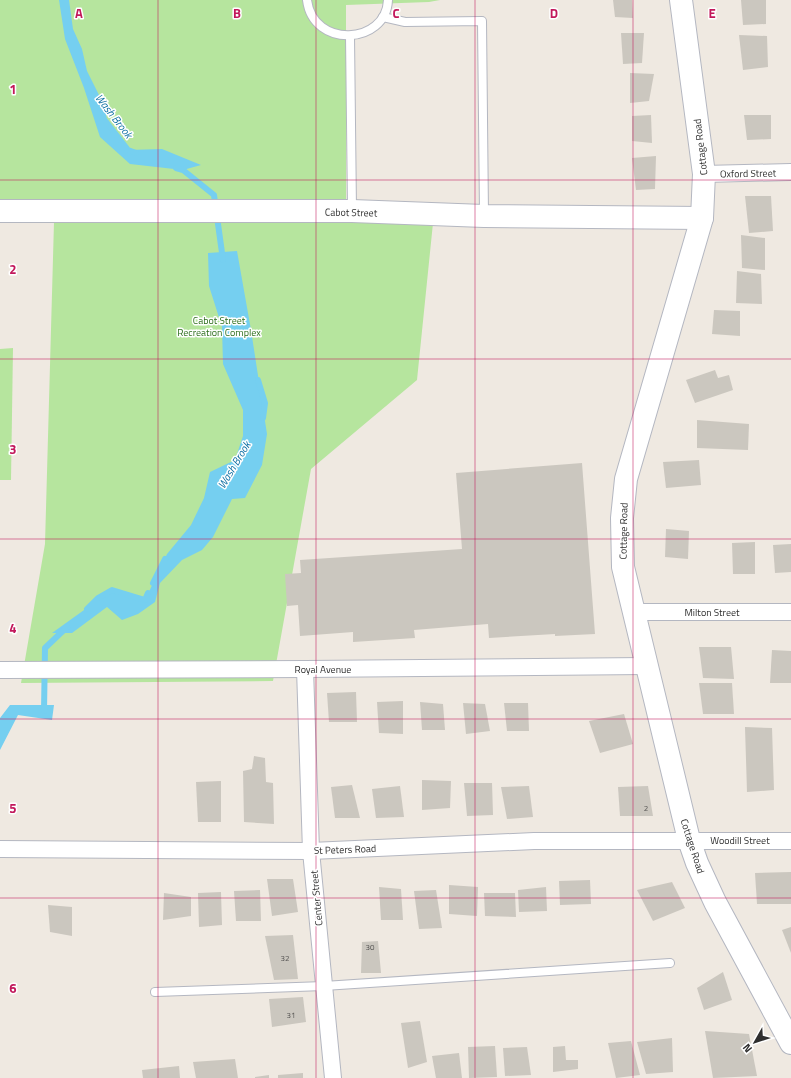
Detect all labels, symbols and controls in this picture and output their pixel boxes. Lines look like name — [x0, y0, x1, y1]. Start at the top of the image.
text: A — [75, 3, 83, 23]
text: B — [233, 3, 241, 23]
text: C — [392, 3, 400, 23]
text: D — [550, 3, 558, 23]
text: E — [708, 3, 716, 23]
text: 1 — [9, 79, 17, 99]
water label: Wash Brook — [92, 90, 137, 142]
street label: Cottage Road — [690, 118, 711, 176]
street label: Oxford Street — [720, 166, 777, 181]
street label: Cabot Street — [325, 205, 378, 220]
text: 2 — [9, 259, 17, 279]
park label: Cabot Street Recreation Complex — [177, 313, 261, 340]
water label: Wash Brook — [214, 437, 255, 492]
text: 3 — [9, 439, 17, 459]
street label: Cottage Road — [616, 503, 631, 559]
street label: Milton Street — [684, 605, 740, 620]
text: 4 — [9, 618, 17, 638]
street label: Royal Avenue — [295, 662, 351, 677]
text: 5 — [9, 798, 17, 818]
house number: 2 — [644, 802, 648, 814]
street label: Cottage Road — [677, 817, 708, 875]
street label: Woodill Street — [710, 833, 770, 848]
street label: St Peters Road — [314, 841, 377, 858]
street label: Center Street — [307, 869, 326, 926]
house number: 30 — [366, 941, 375, 953]
house number: 32 — [281, 952, 289, 964]
text: 6 — [9, 978, 17, 998]
house number: 31 — [287, 1009, 295, 1021]
north arrow — [735, 1022, 775, 1062]
text: N — [739, 1040, 756, 1056]

